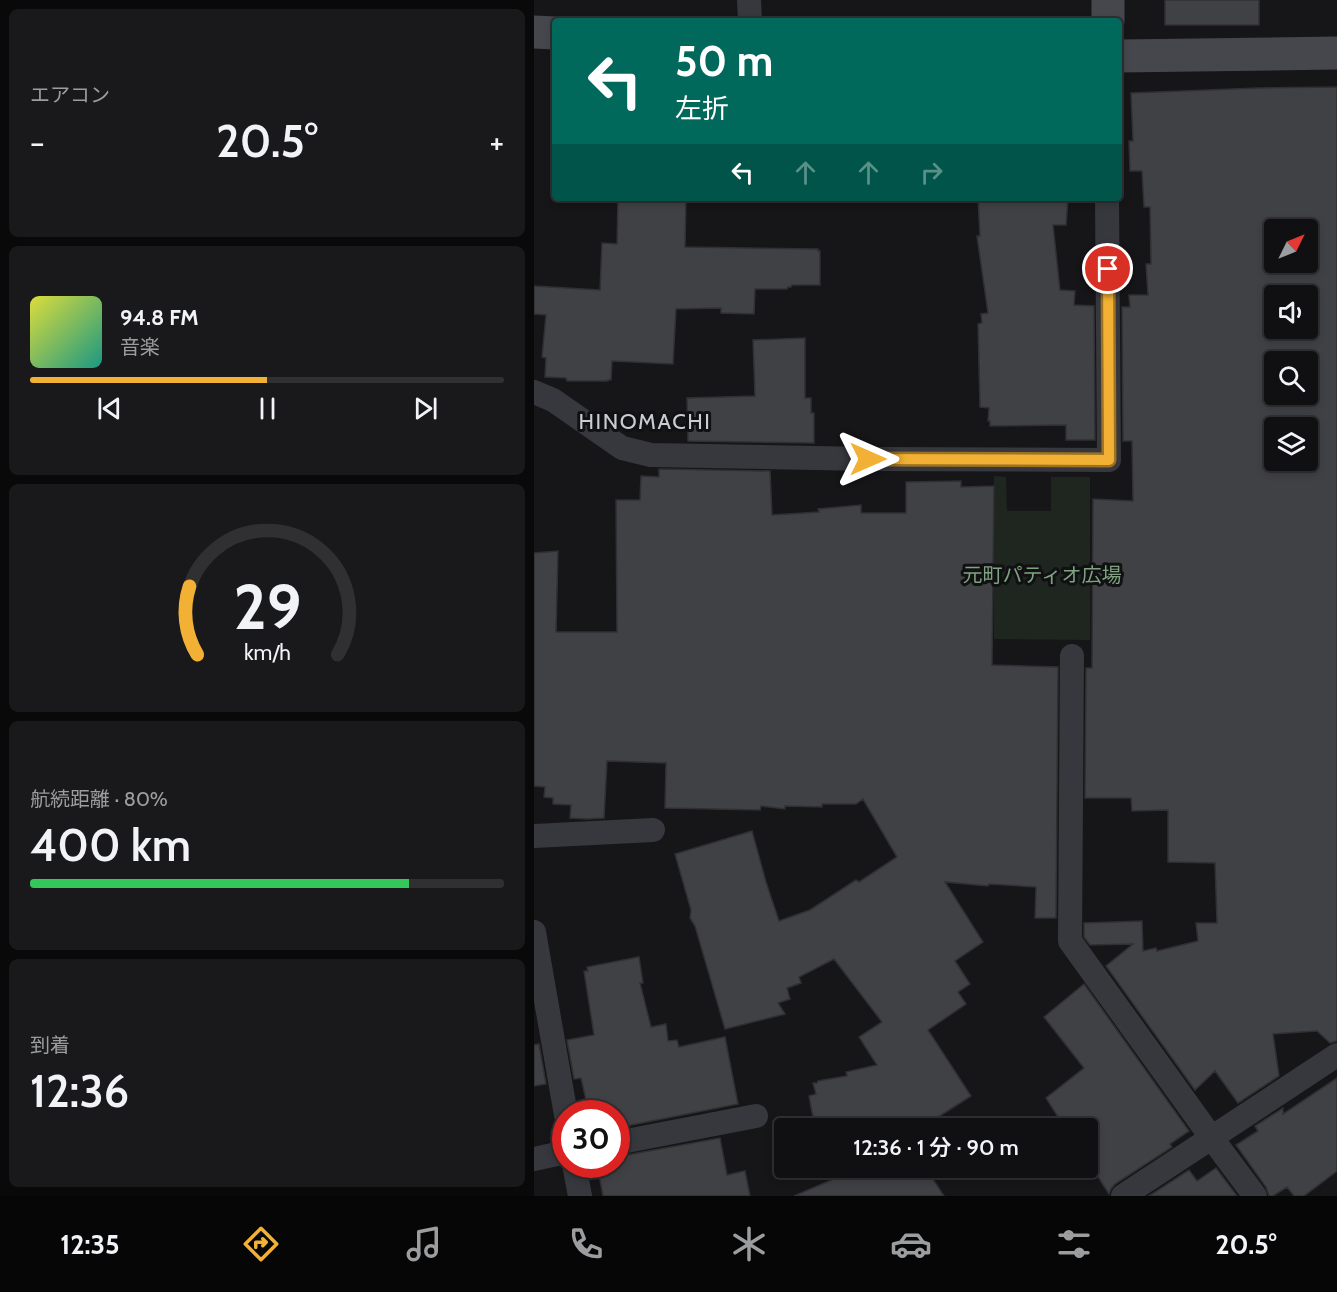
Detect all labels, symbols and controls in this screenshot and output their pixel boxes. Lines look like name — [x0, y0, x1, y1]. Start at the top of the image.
text: 50 m — [675, 35, 773, 87]
icon: left — [576, 42, 654, 120]
text: エアコン — [30, 83, 110, 107]
text: 左折 — [675, 92, 729, 125]
text: 20.5° — [216, 114, 318, 168]
text: − — [30, 122, 45, 162]
text: + — [489, 122, 504, 162]
icon: left — [726, 156, 759, 189]
icon: ahead — [789, 156, 822, 189]
icon: ahead — [852, 156, 885, 189]
icon: right — [915, 156, 948, 189]
north arrow — [1264, 219, 1318, 273]
map controls — [1264, 219, 1318, 471]
pin — [1082, 243, 1133, 294]
icon: arrive — [1091, 252, 1124, 285]
button: sound — [1264, 285, 1318, 339]
text: 94.8 FM — [120, 304, 199, 331]
text: 音楽 — [120, 335, 160, 359]
button: search — [1264, 351, 1318, 405]
icon: previous — [93, 392, 126, 425]
icon: pause — [251, 392, 284, 425]
icon: next — [409, 392, 442, 425]
district label: HINOMACHI — [579, 408, 711, 435]
button: layers — [1264, 417, 1318, 471]
position arrow — [836, 427, 900, 491]
park label: 元町パティオ広場 — [963, 563, 1121, 587]
text: 29 — [233, 569, 301, 645]
text: km/h — [244, 639, 290, 665]
text: 航続距離 · 80% — [30, 787, 168, 811]
text: 400 km — [30, 818, 191, 872]
text: 到着 — [30, 1033, 70, 1057]
text: 12:36 — [30, 1064, 129, 1118]
speed limit sign: 30 — [552, 1100, 630, 1178]
text: 12:36 · 1 分 · 90 m — [853, 1134, 1019, 1161]
icon: directions — [240, 1223, 282, 1265]
icon: music — [403, 1223, 445, 1265]
icon: phone — [565, 1223, 607, 1265]
icon: climate — [728, 1223, 770, 1265]
icon: car — [890, 1223, 932, 1265]
icon: filters — [1053, 1223, 1095, 1265]
text: 12:35 — [60, 1228, 120, 1261]
text: 20.5° — [1215, 1228, 1277, 1261]

